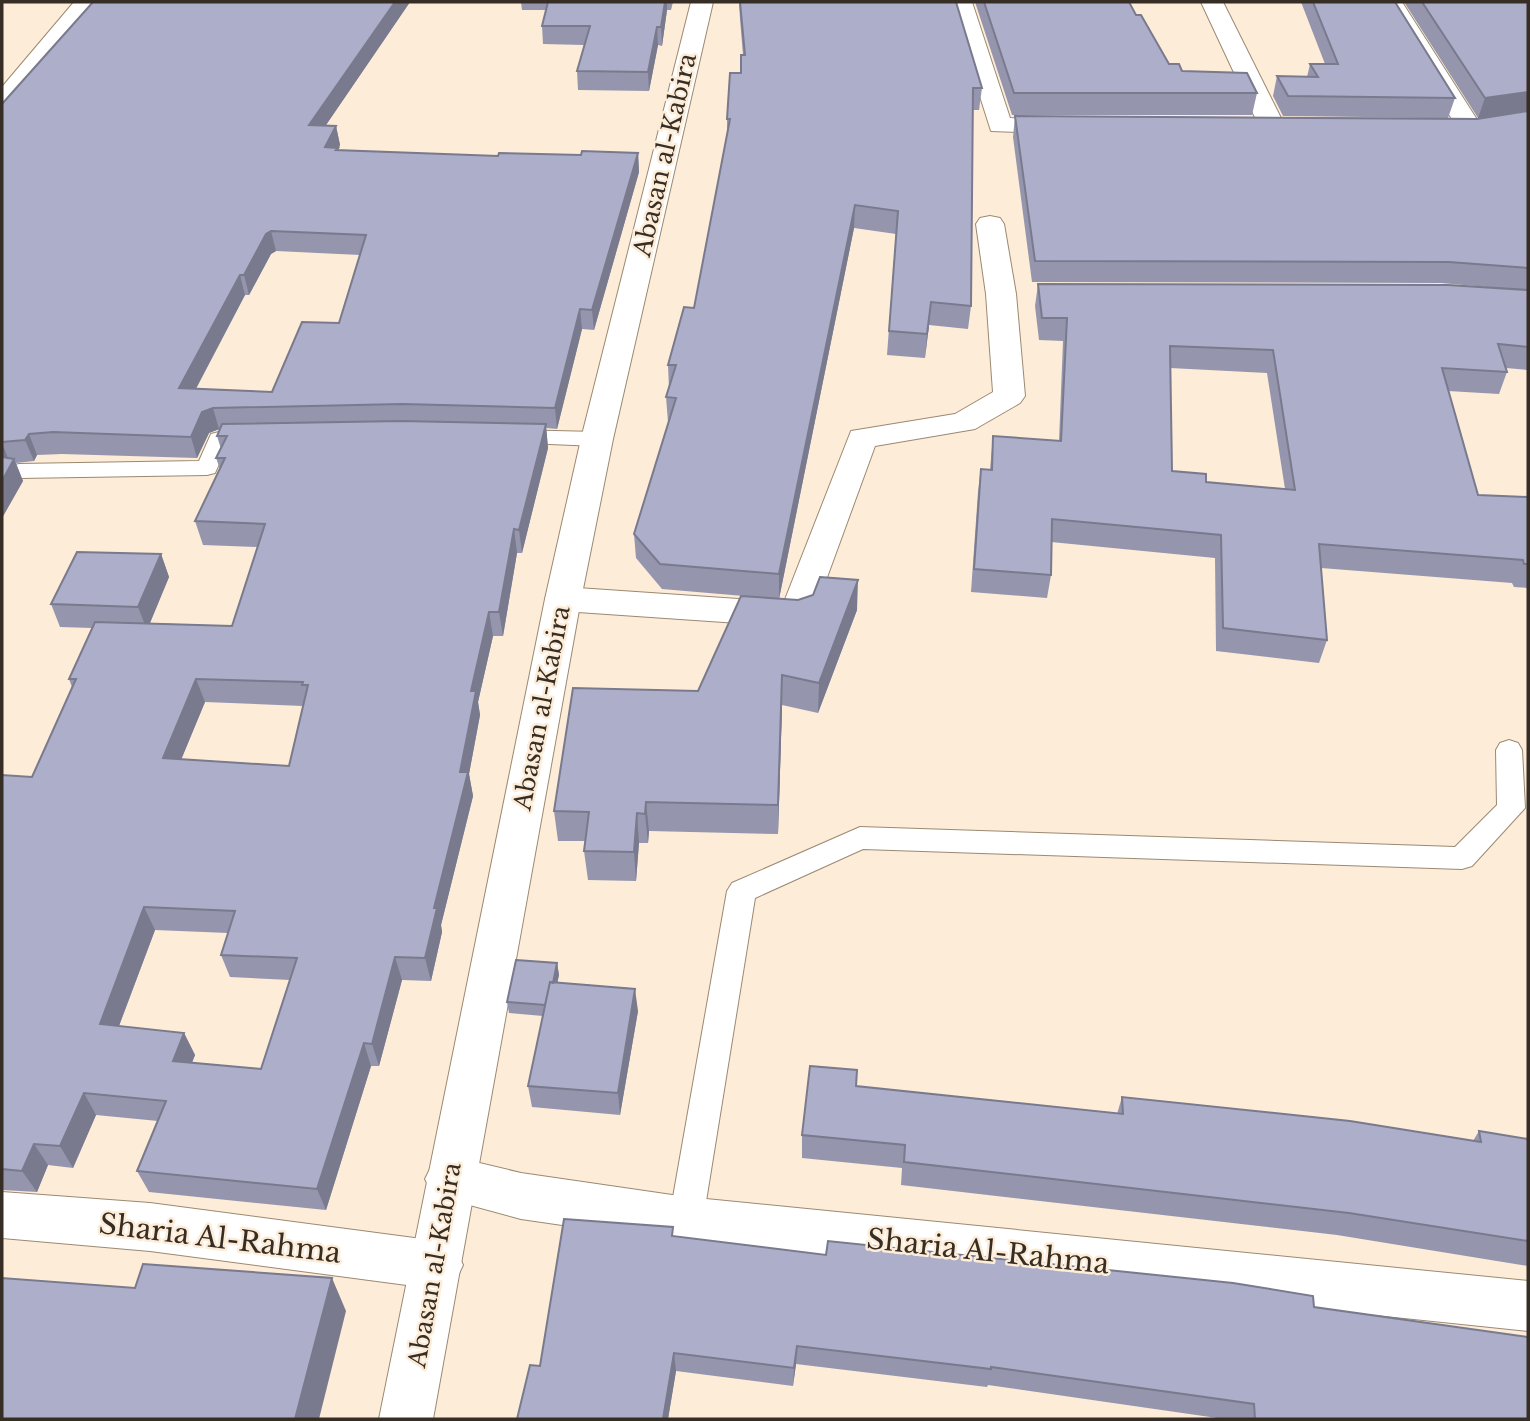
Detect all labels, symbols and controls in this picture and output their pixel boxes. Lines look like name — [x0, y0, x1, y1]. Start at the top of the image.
street label: Abasan al-Kabira — [627, 50, 702, 260]
street label: Abasan al-Kabira — [507, 603, 576, 814]
street label: Abasan al-Kabira — [402, 1159, 467, 1371]
street label: Sharia Al-Rahma — [97, 1206, 343, 1271]
street label: Sharia Al-Rahma — [865, 1221, 1111, 1282]

